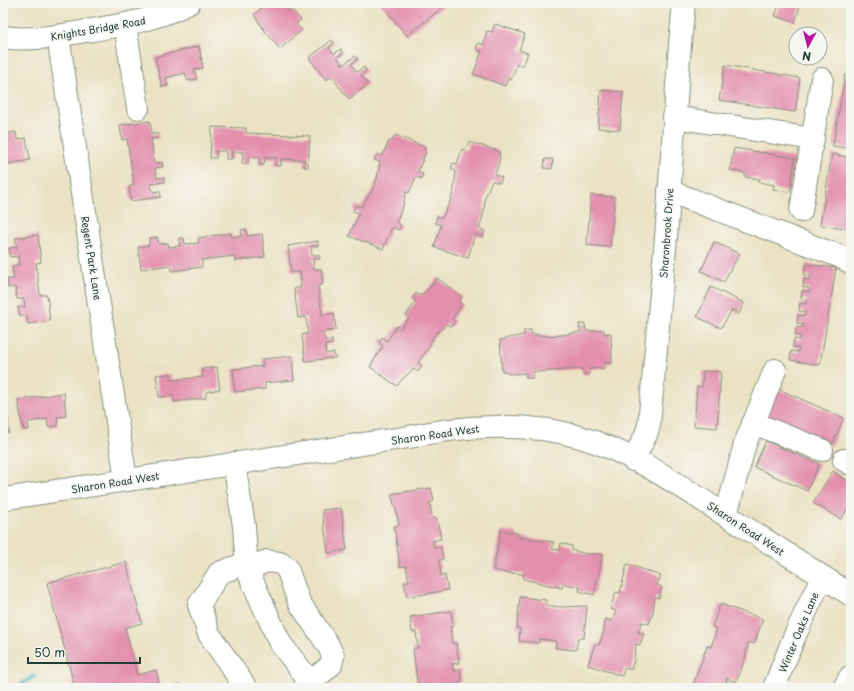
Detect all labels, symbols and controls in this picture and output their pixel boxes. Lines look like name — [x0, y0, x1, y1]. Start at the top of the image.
street label: Knights Bridge Road — [49, 12, 147, 44]
north arrow — [788, 26, 828, 66]
text: N — [801, 47, 812, 65]
street label: Sharonbrook Drive — [655, 188, 677, 278]
street label: Regent Park Lane — [78, 215, 106, 302]
street label: Sharon Road West — [390, 420, 480, 448]
street label: Sharon Road West — [70, 468, 160, 496]
street label: Sharon Road West — [704, 497, 788, 559]
street label: Winter Oaks Lane — [774, 589, 822, 675]
scale bar — [28, 639, 140, 665]
text: 50 m — [34, 643, 65, 661]

